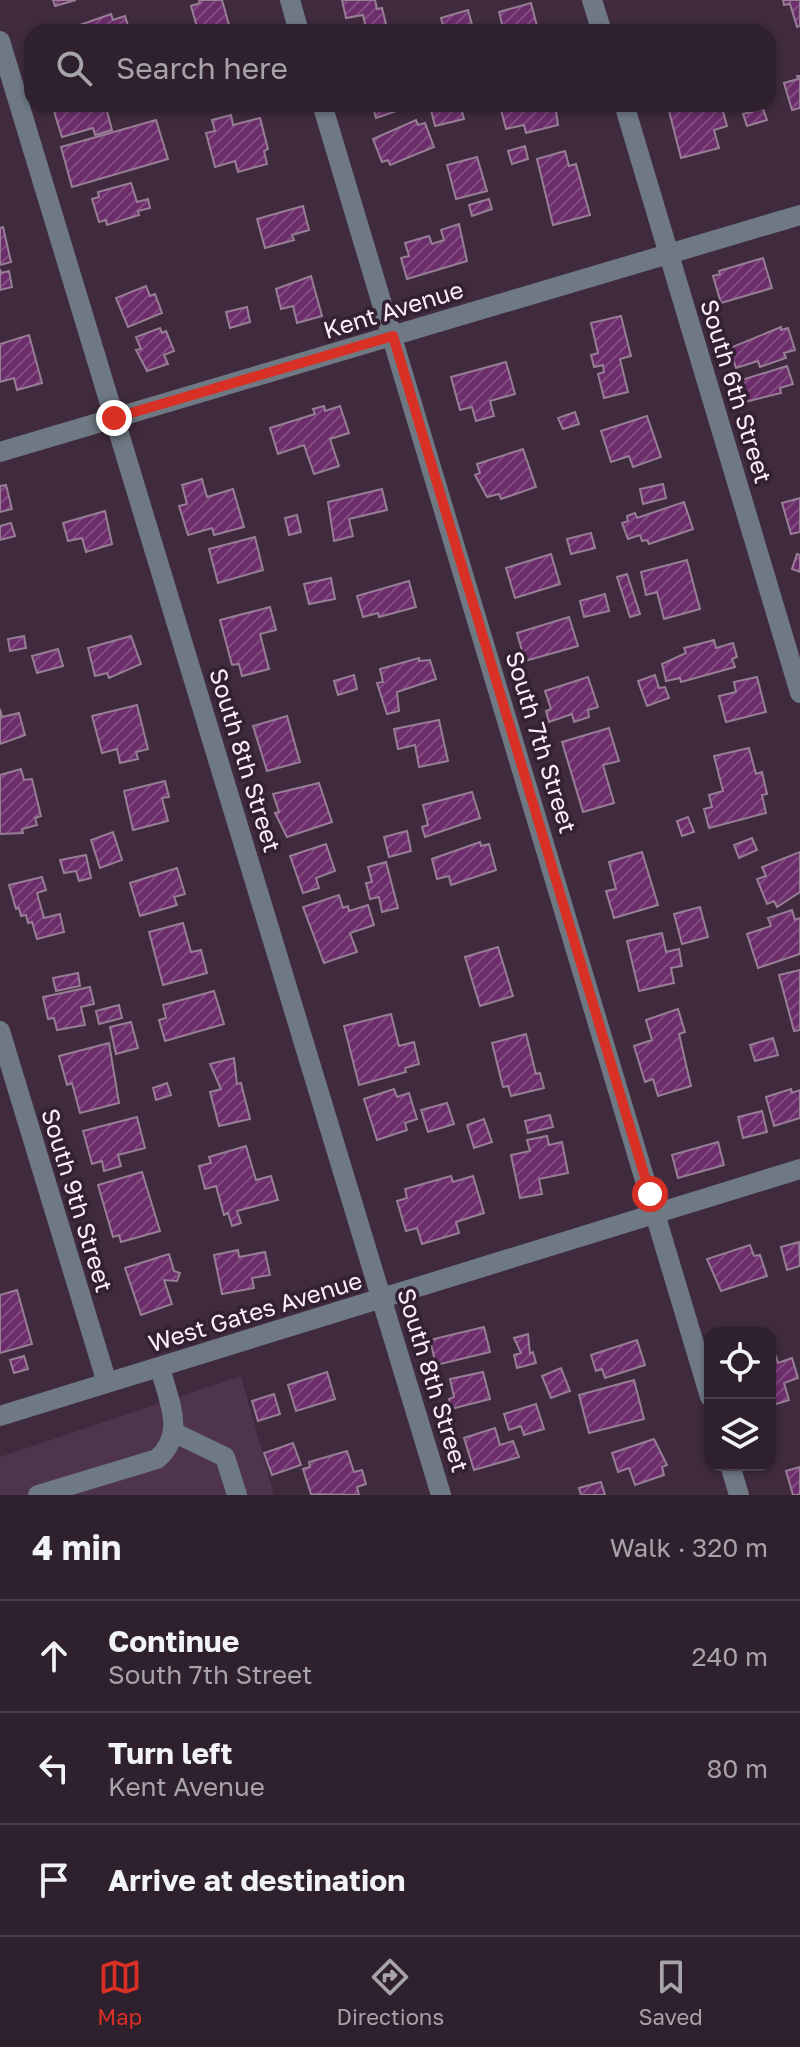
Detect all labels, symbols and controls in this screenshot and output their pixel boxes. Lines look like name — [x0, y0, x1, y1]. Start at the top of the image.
search box — [24, 24, 776, 112]
icon: search — [52, 46, 96, 90]
text: Search here — [116, 50, 288, 86]
street label: Kent Avenue — [320, 274, 466, 344]
street label: South 6th Street — [695, 296, 779, 486]
route end — [96, 400, 132, 436]
street label: South 7th Street — [501, 648, 583, 836]
street label: South 8th Street — [204, 665, 288, 855]
street label: South 9th Street — [36, 1105, 120, 1295]
route start — [632, 1176, 668, 1212]
street label: West Gates Avenue — [145, 1265, 365, 1357]
street label: South 8th Street — [392, 1285, 476, 1475]
map controls — [704, 1327, 776, 1471]
button: locate — [704, 1327, 776, 1399]
button: layers — [704, 1399, 776, 1471]
text: 4 min — [32, 1527, 121, 1567]
text: Walk · 320 m — [610, 1532, 768, 1563]
text: Continue — [108, 1623, 239, 1659]
icon: ahead — [32, 1634, 76, 1678]
text: 240 m — [691, 1641, 768, 1672]
text: South 7th Street — [108, 1659, 313, 1690]
text: Turn left — [108, 1735, 233, 1771]
icon: left — [32, 1746, 76, 1790]
text: 80 m — [707, 1753, 768, 1784]
text: Kent Avenue — [108, 1771, 265, 1802]
icon: arrive — [32, 1858, 76, 1902]
text: Arrive at destination — [108, 1862, 405, 1898]
tab: Map — [97, 1955, 142, 2030]
tab: Directions — [337, 1955, 444, 2030]
tab: Saved — [639, 1955, 703, 2030]

